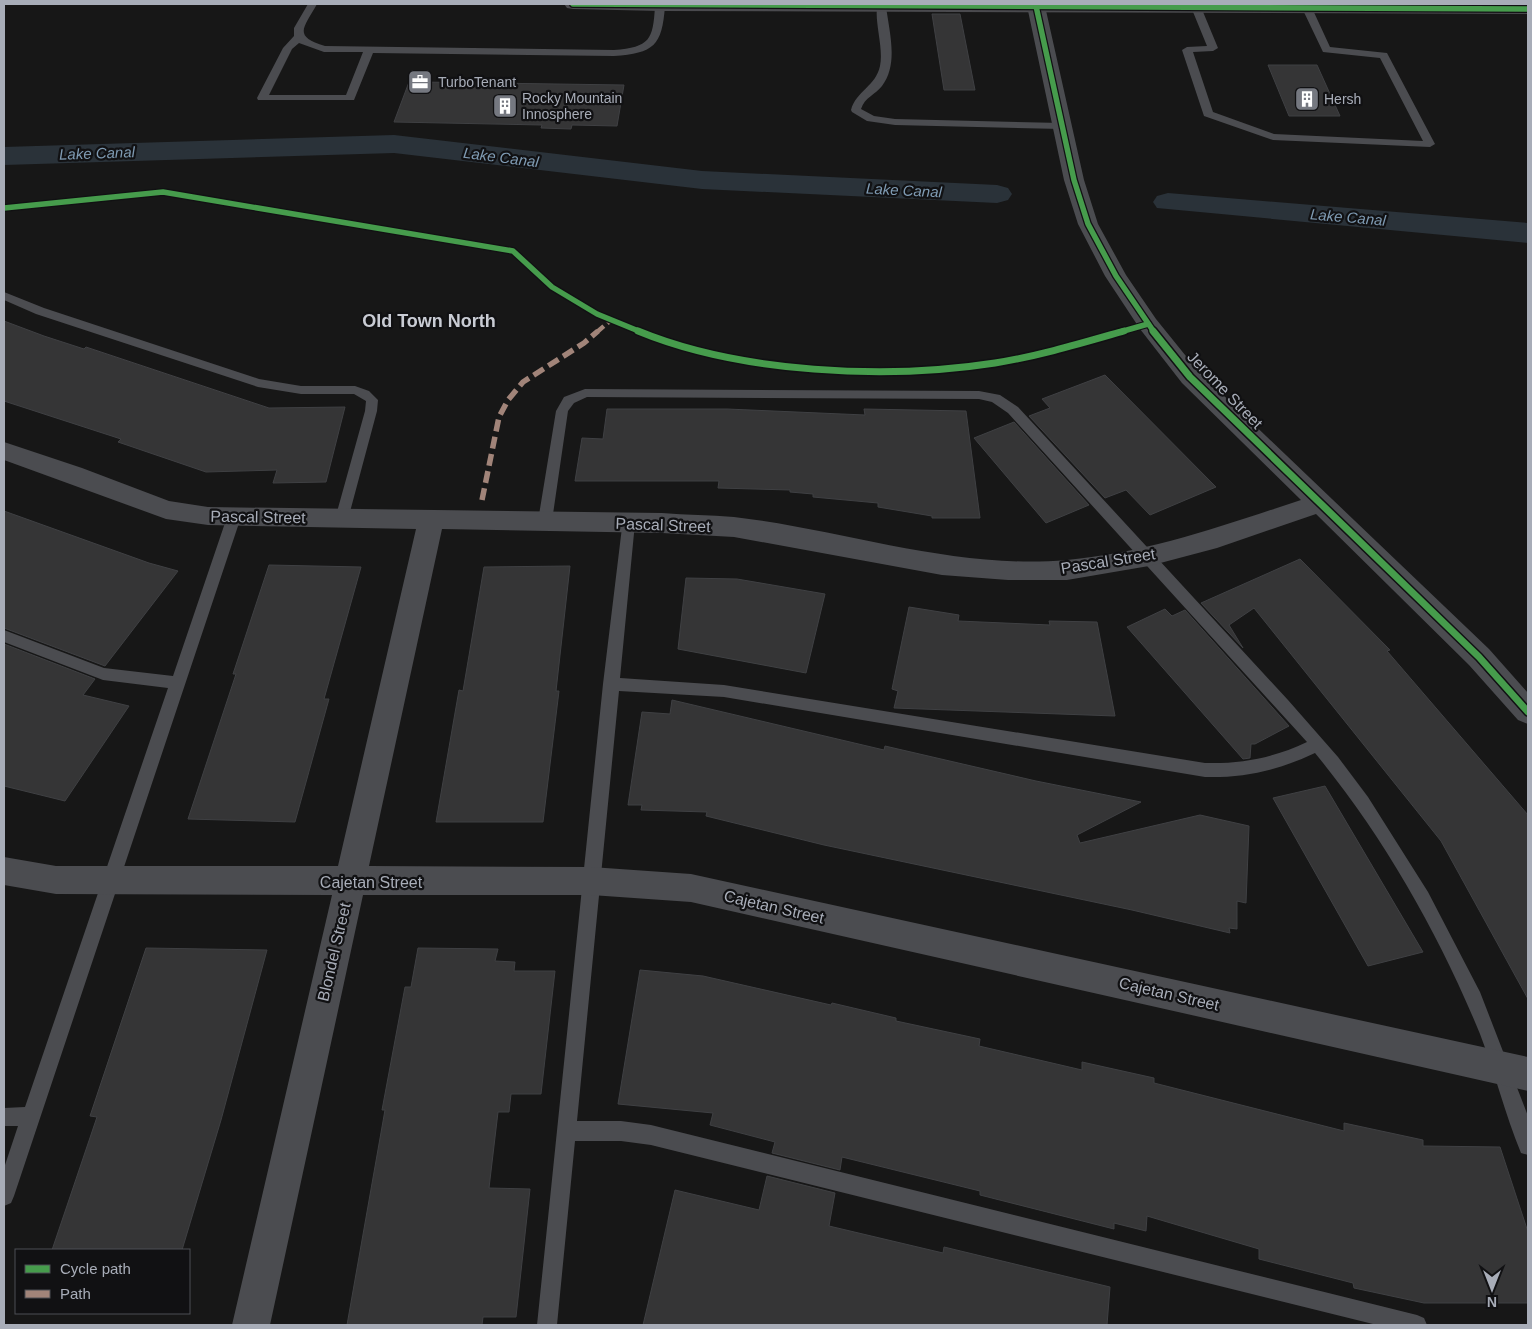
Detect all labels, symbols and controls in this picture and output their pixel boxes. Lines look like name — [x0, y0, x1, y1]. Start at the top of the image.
office icon: TurboTenant — [407, 69, 433, 95]
place label: TurboTenant — [438, 74, 516, 90]
building icon: Hersh — [1294, 86, 1320, 112]
place label: Rocky Mountain Innosphere — [522, 90, 622, 122]
place label: Hersh — [1324, 91, 1361, 107]
building icon: Rocky Mountain Innosphere — [492, 93, 518, 119]
water label: Lake Canal — [59, 143, 136, 163]
water label: Lake Canal — [462, 144, 540, 170]
water label: Lake Canal — [866, 180, 943, 201]
water label: Lake Canal — [1309, 205, 1387, 229]
district label: Old Town North — [362, 311, 496, 331]
street label: Jerome Street — [1184, 348, 1266, 432]
street label: Pascal Street — [210, 508, 306, 526]
street label: Pascal Street — [615, 515, 711, 535]
street label: Pascal Street — [1060, 545, 1157, 577]
street label: Cajetan Street — [320, 874, 423, 891]
street label: Cajetan Street — [722, 887, 826, 927]
street label: Blondel Street — [314, 901, 354, 1003]
street label: Cajetan Street — [1117, 974, 1221, 1014]
legend — [15, 1249, 190, 1314]
text: Cycle path — [60, 1260, 131, 1277]
north arrow — [1467, 1264, 1517, 1314]
text: Path — [60, 1285, 91, 1302]
text: N — [1487, 1294, 1497, 1310]

